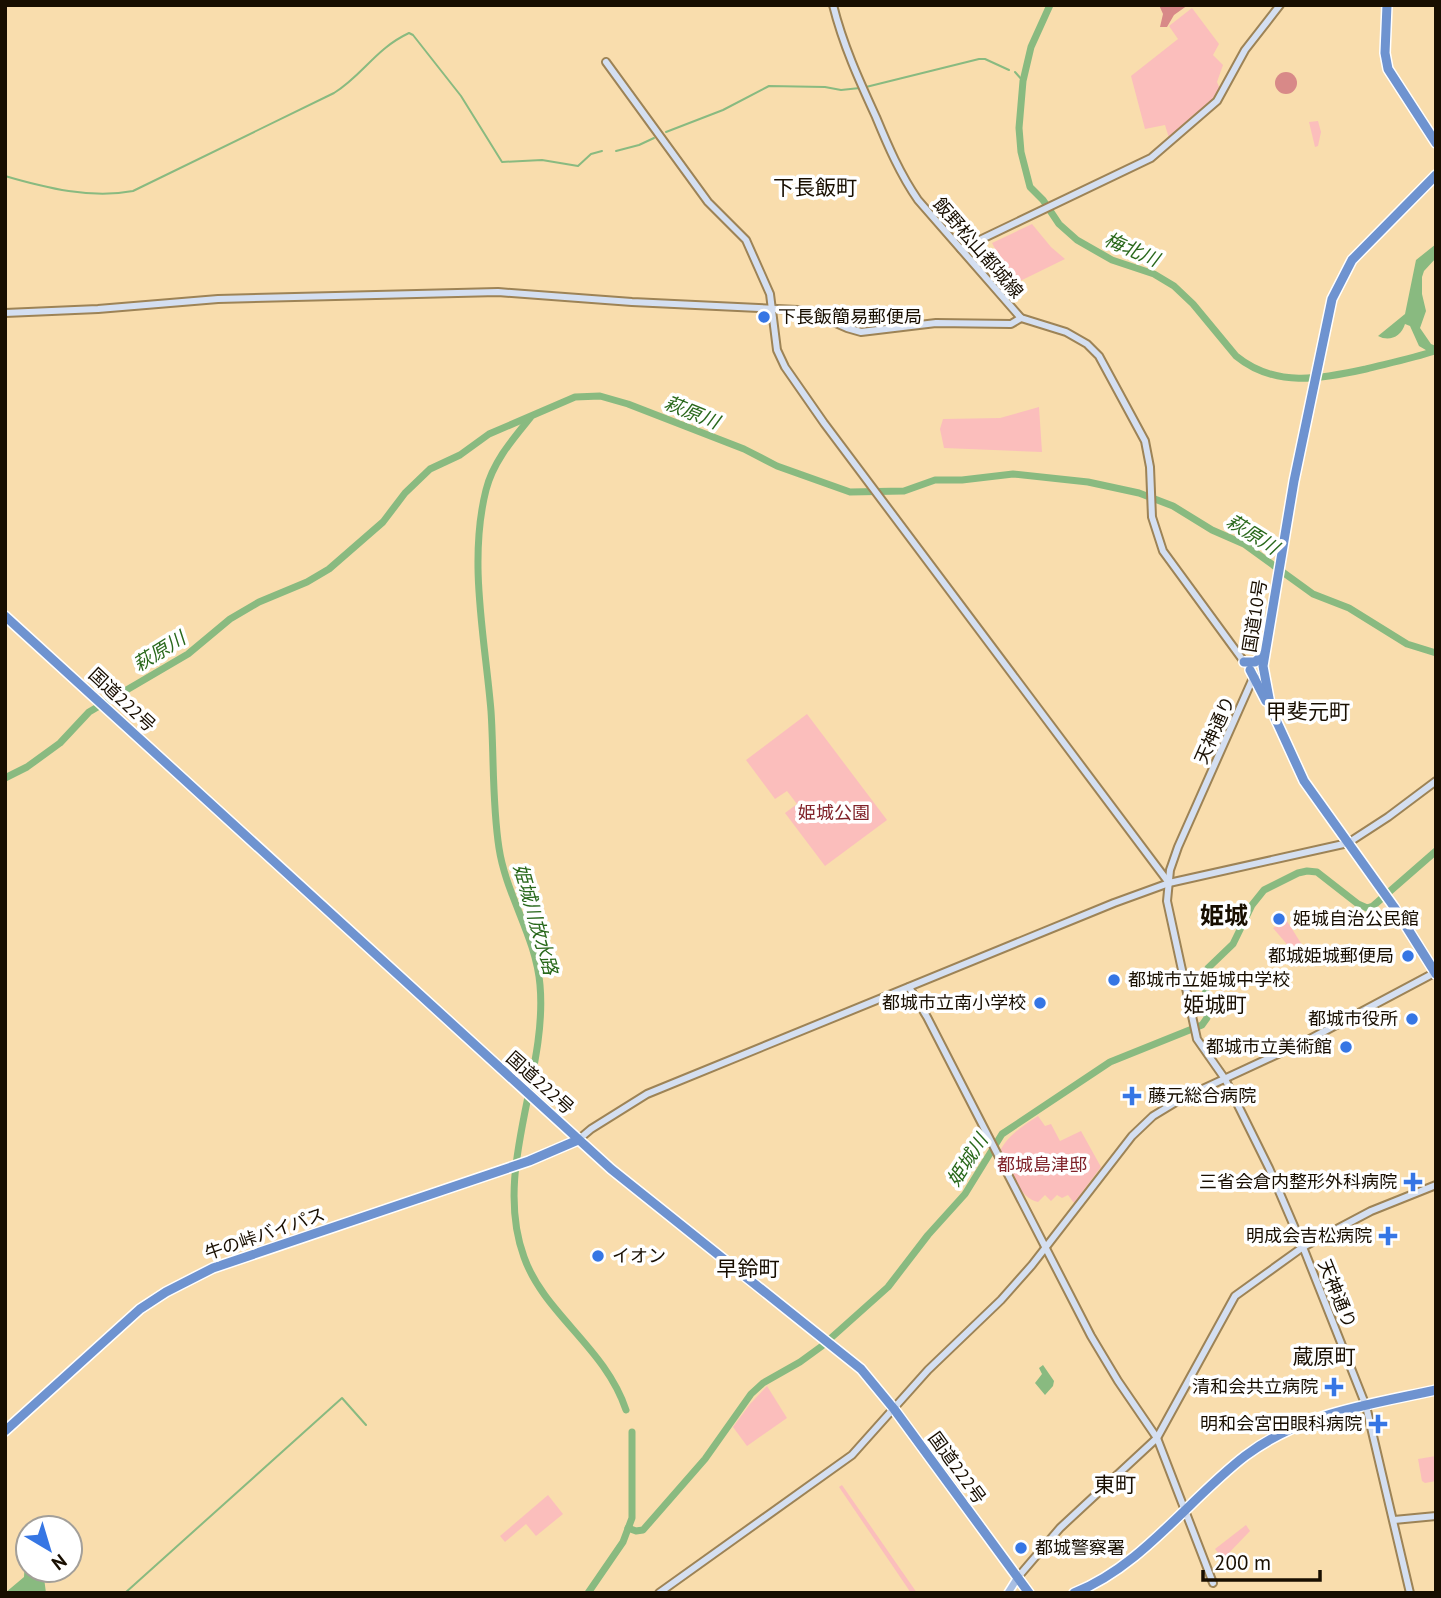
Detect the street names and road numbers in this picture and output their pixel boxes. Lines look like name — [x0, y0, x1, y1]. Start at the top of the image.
street label: 飯野松山都城線 — [928, 193, 1028, 303]
street label: 国道10号 — [1237, 578, 1272, 654]
street label: 国道222号 — [84, 663, 161, 736]
street label: 天神通り — [1189, 692, 1240, 767]
street label: 国道222号 — [502, 1046, 579, 1119]
street label: 牛の峠バイパス — [202, 1202, 328, 1265]
street label: 天神通り — [1313, 1256, 1362, 1331]
street label: 国道222号 — [924, 1427, 991, 1508]

